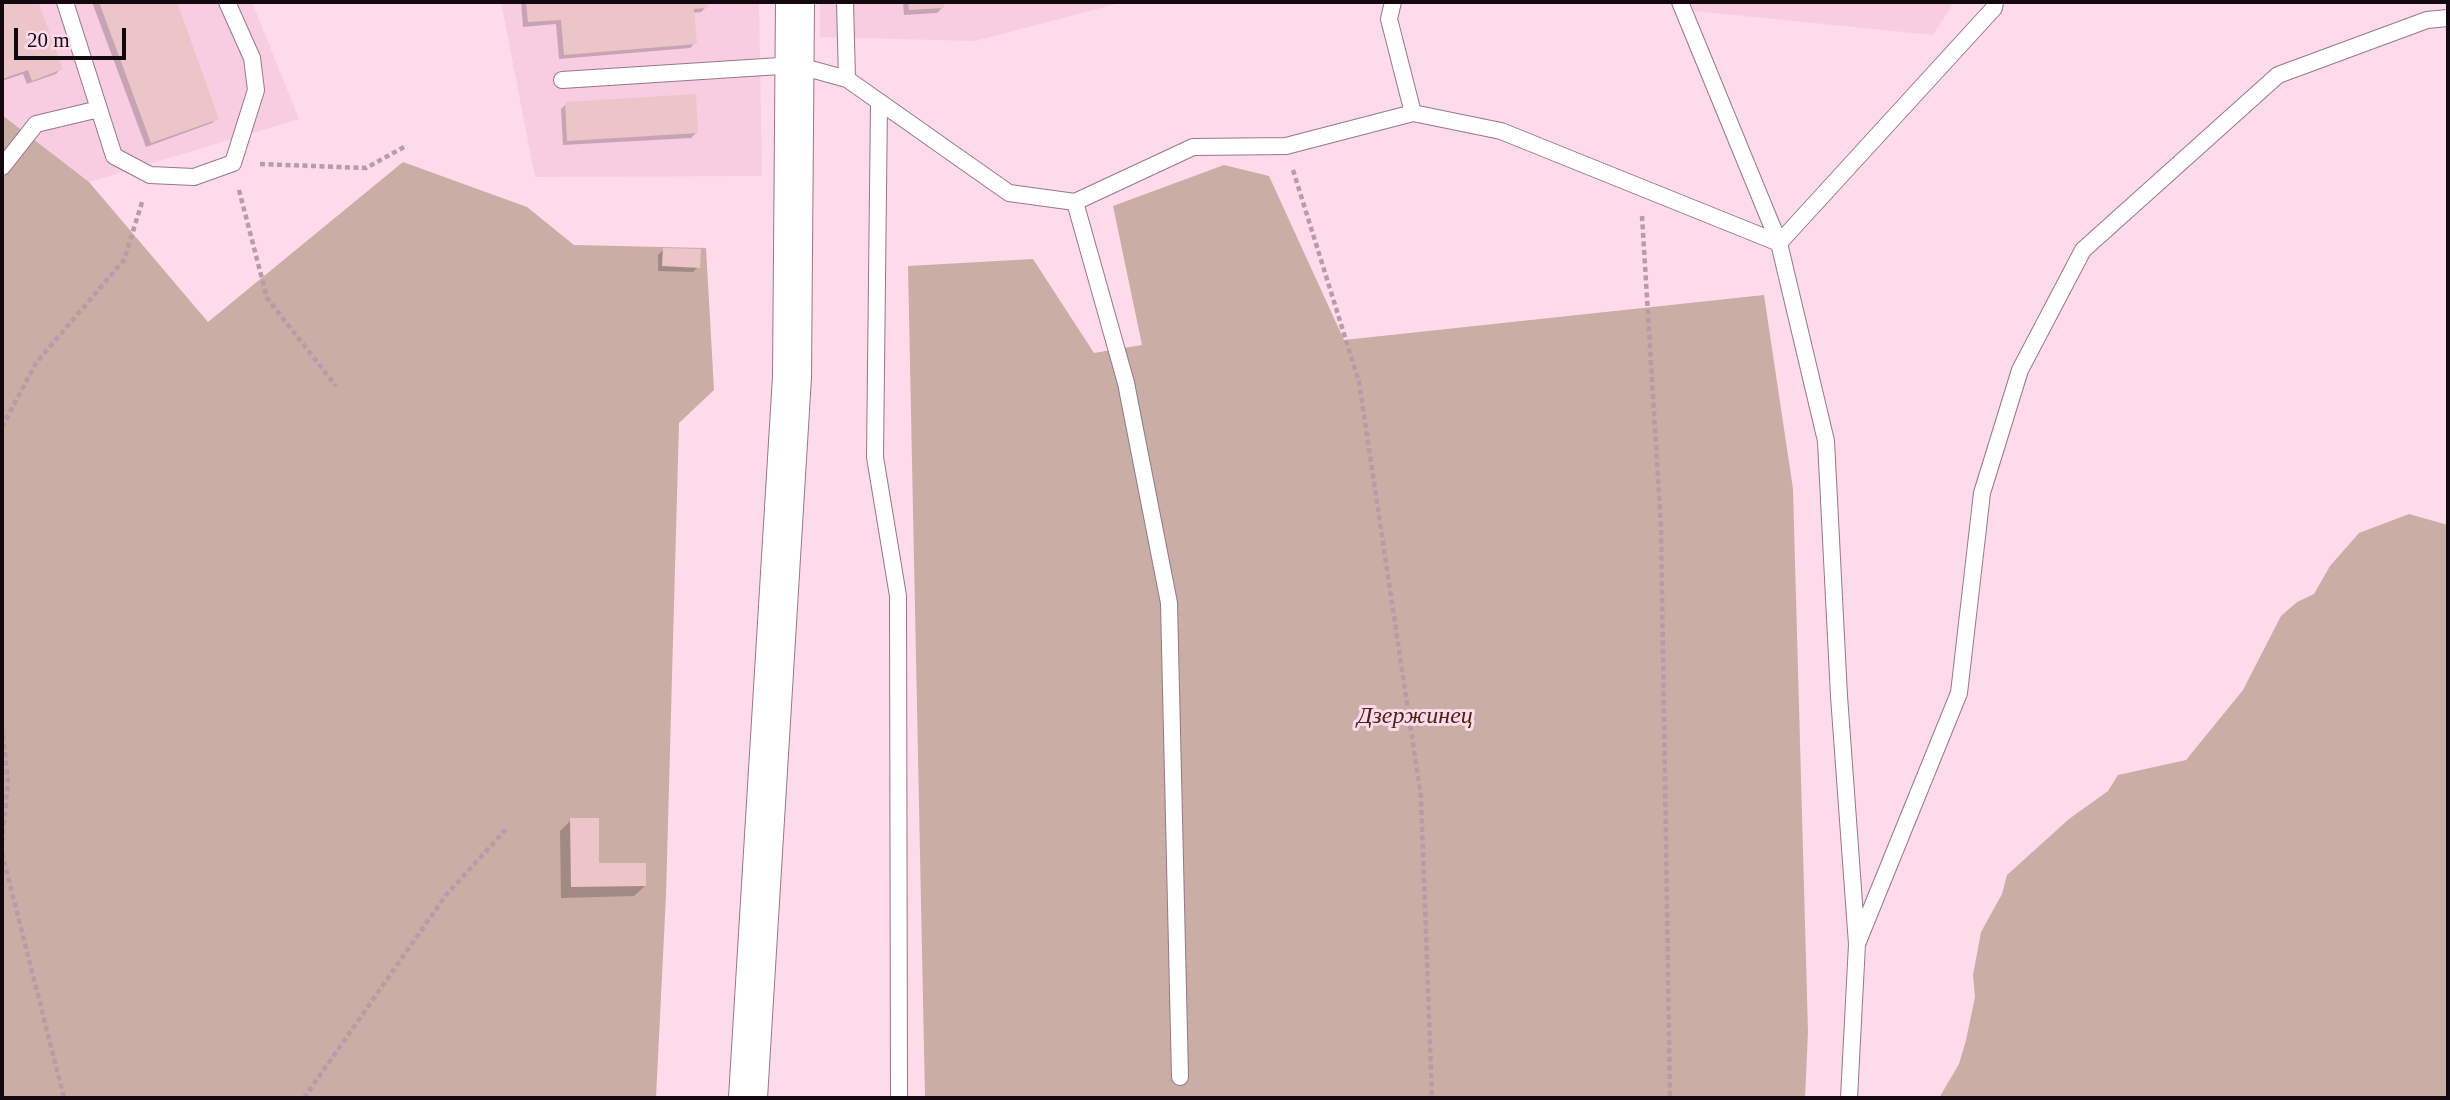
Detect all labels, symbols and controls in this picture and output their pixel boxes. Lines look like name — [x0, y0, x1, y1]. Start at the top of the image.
scale bar — [18, 14, 130, 58]
text: 20 m — [27, 28, 70, 52]
park label: Дзержинец — [1357, 703, 1473, 731]

